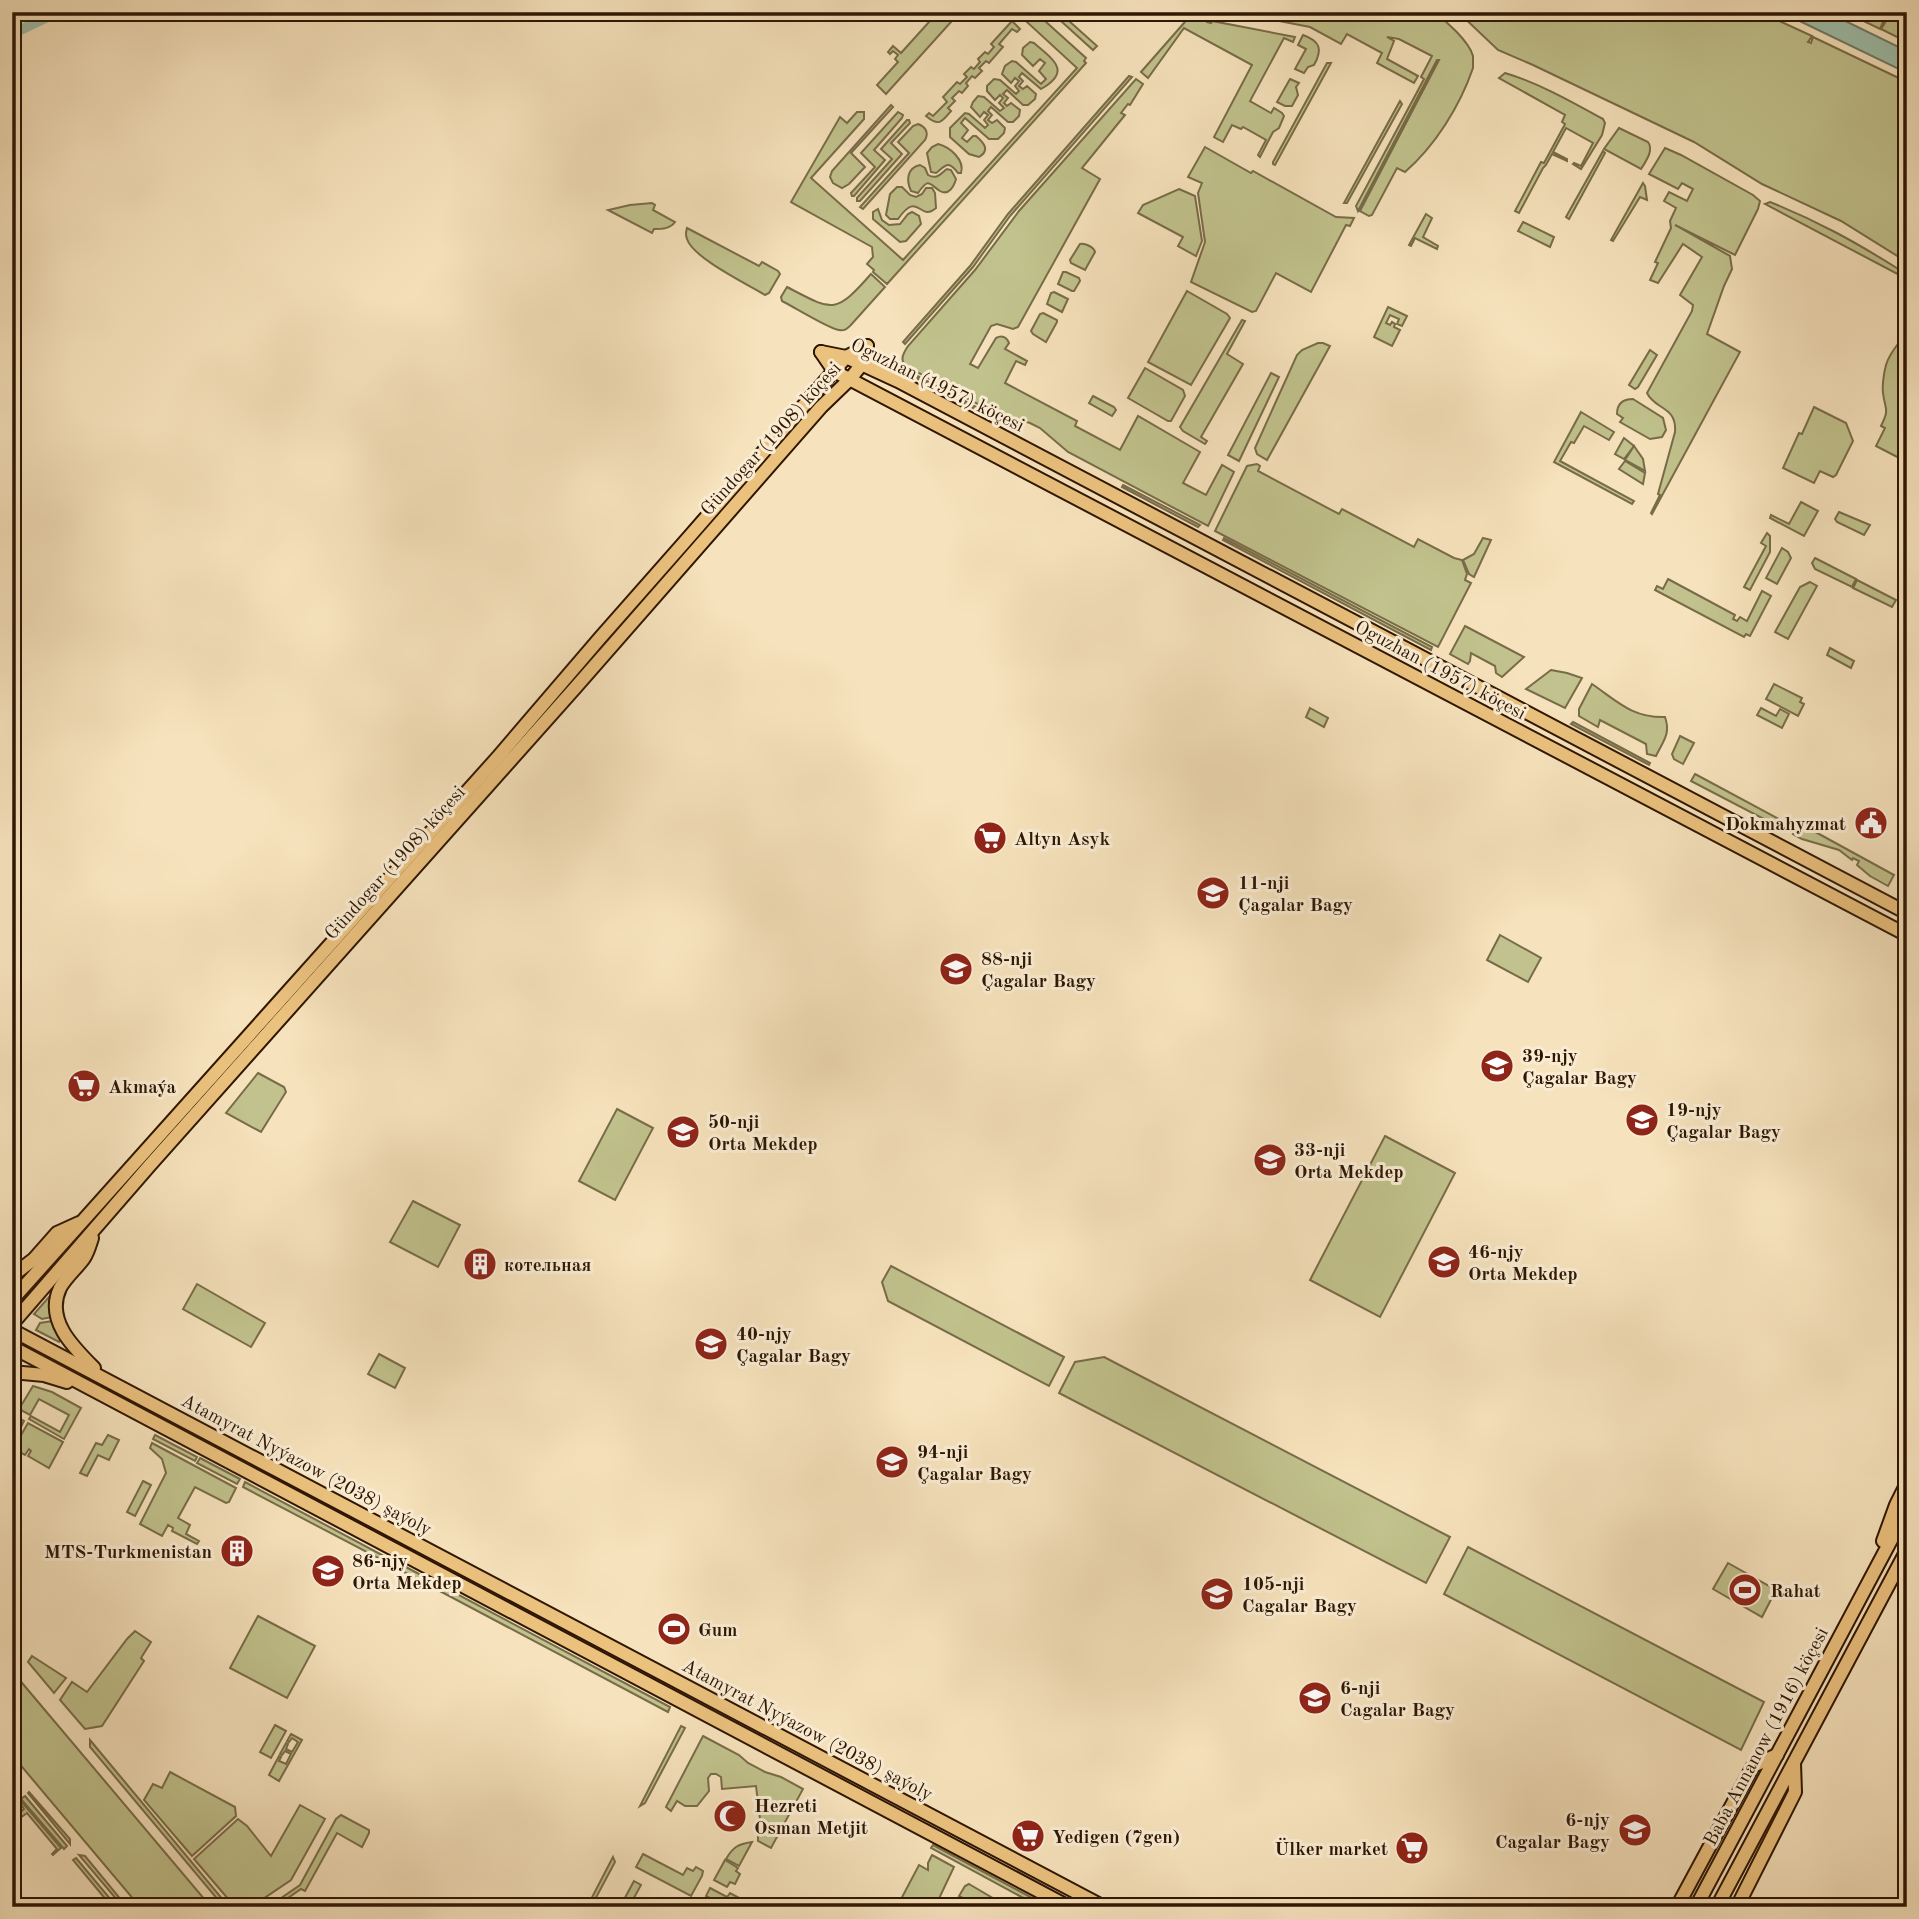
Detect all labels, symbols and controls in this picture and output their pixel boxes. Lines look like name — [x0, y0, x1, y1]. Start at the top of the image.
street label: Oguzhan (1957) köçesi — [847, 335, 1027, 437]
street label: Gündogar (1908) köçesi — [697, 359, 846, 520]
street label: Oguzhan (1957) köçesi — [1351, 617, 1529, 724]
street label: Gündogar (1908) köçesi — [321, 783, 470, 944]
public building icon: Dokmahyzmat — [1852, 804, 1890, 842]
place label: Dokmahyzmat — [1725, 816, 1846, 835]
supermarket icon: Altyn Asyk — [971, 819, 1009, 857]
place label: Altyn Asyk — [1014, 831, 1110, 850]
school or university icon: 11-nji Çagalar Bagy — [1194, 874, 1232, 912]
place label: 11-nji Çagalar Bagy — [1238, 875, 1353, 916]
school or university icon: 88-nji Çagalar Bagy — [937, 950, 975, 988]
place label: 88-nji Çagalar Bagy — [981, 951, 1096, 992]
school or university icon: 39-njy Çagalar Bagy — [1478, 1047, 1516, 1085]
place label: 39-njy Çagalar Bagy — [1522, 1048, 1637, 1089]
supermarket icon: Аkmaýa — [65, 1067, 103, 1105]
place label: Аkmaýa — [108, 1079, 177, 1098]
school or university icon: 19-njy Çagalar Bagy — [1623, 1101, 1661, 1139]
place label: 19-njy Çagalar Bagy — [1666, 1102, 1781, 1143]
school or university icon: 50-nji Orta Mekdep — [664, 1113, 702, 1151]
place label: 50-nji Orta Mekdep — [708, 1114, 818, 1155]
school or university icon: 33-nji Orta Mekdep — [1251, 1141, 1289, 1179]
place label: 33-nji Orta Mekdep — [1294, 1142, 1404, 1183]
school or university icon: 46-njy Orta Mekdep — [1425, 1243, 1463, 1281]
place label: 46-njy Orta Mekdep — [1468, 1244, 1578, 1285]
building icon: котельная — [461, 1245, 499, 1283]
place label: котельная — [504, 1257, 591, 1276]
school or university icon: 40-njy Çagalar Bagy — [692, 1325, 730, 1363]
place label: 40-njy Çagalar Bagy — [736, 1326, 851, 1367]
street label: Atamyrat Nyýazow (2038) şaýoly — [178, 1391, 435, 1540]
school or university icon: 94-nji Çagalar Bagy — [873, 1443, 911, 1481]
place label: 94-nji Çagalar Bagy — [917, 1444, 1032, 1485]
building icon: MTS-Turkmenistan — [218, 1532, 256, 1570]
place label: MTS-Turkmenistan — [44, 1544, 212, 1563]
school or university icon: 86-njy Orta Mekdep — [309, 1552, 347, 1590]
place label: 86-njy Orta Mekdep — [352, 1553, 462, 1594]
sports icon: Rahat — [1726, 1571, 1764, 1609]
school or university icon: 105-nji Cagalar Bagy — [1198, 1575, 1236, 1613]
place label: 105-nji Cagalar Bagy — [1242, 1576, 1357, 1617]
place label: Rahat — [1770, 1583, 1821, 1602]
sports icon: Gum — [655, 1610, 693, 1648]
place label: Gum — [698, 1622, 737, 1641]
street label: Baba Annanow (1916) köçesi — [1701, 1625, 1833, 1849]
street label: Atamyrat Nyýazow (2038) şaýoly — [679, 1656, 936, 1805]
school or university icon: 6-nji Cagalar Bagy — [1296, 1679, 1334, 1717]
place label: 6-nji Cagalar Bagy — [1340, 1680, 1455, 1721]
mosque icon: Hezreti Osman Metjit — [711, 1797, 749, 1835]
place label: Hezreti Osman Metjit — [754, 1798, 868, 1839]
school or university icon: 6-njy Cagalar Bagy — [1616, 1811, 1654, 1849]
place label: 6-njy Cagalar Bagy — [1495, 1812, 1610, 1853]
supermarket icon: Yedigen (7gen) — [1009, 1817, 1047, 1855]
place label: Yedigen (7gen) — [1052, 1829, 1180, 1848]
supermarket icon: Ülker market — [1393, 1829, 1431, 1867]
place label: Ülker market — [1274, 1837, 1388, 1860]

